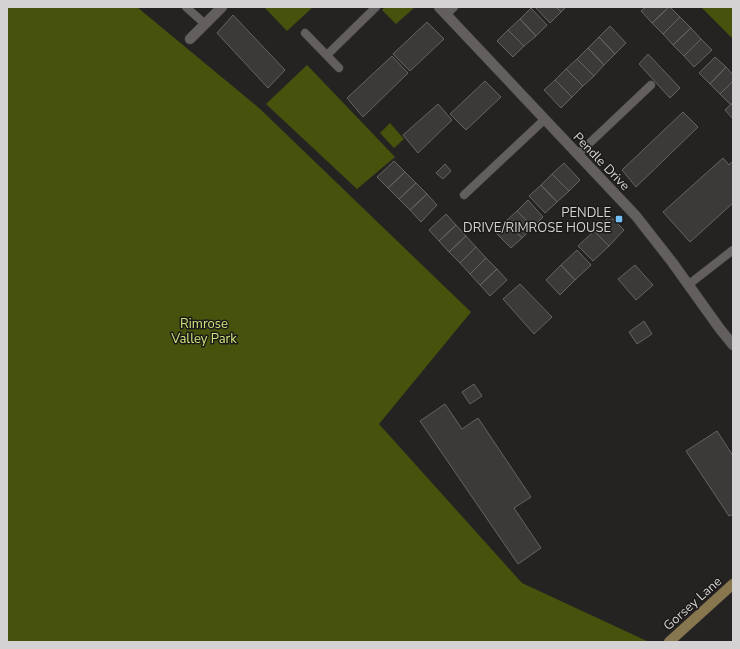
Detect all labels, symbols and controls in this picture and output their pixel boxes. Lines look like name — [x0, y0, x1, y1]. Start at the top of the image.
street label: Pendle Drive — [569, 129, 634, 195]
place label: PENDLE DRIVE/RIMROSE HOUSE — [463, 204, 611, 237]
marker: PENDLE DRIVE/RIMROSE HOUSE — [614, 214, 624, 224]
park label: Rimrose Valley Park — [170, 315, 237, 348]
street label: Gorsey Lane — [660, 573, 726, 635]

